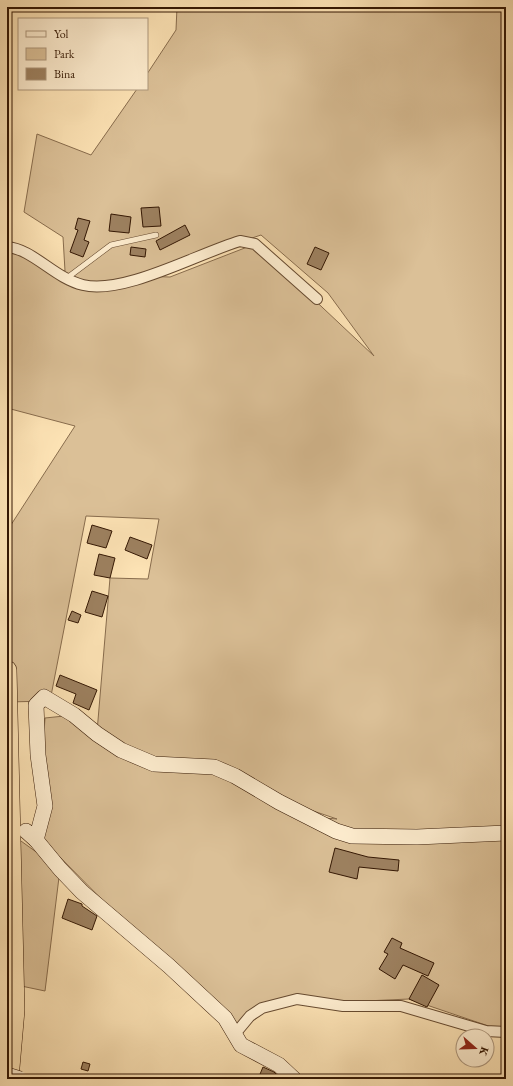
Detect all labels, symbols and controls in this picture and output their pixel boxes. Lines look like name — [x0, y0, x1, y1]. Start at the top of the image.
legend — [18, 18, 148, 90]
text: Yol — [54, 26, 68, 42]
text: Park — [54, 46, 75, 62]
text: Bina — [54, 66, 75, 82]
north arrow — [455, 1028, 495, 1068]
text: K — [476, 1045, 492, 1058]

